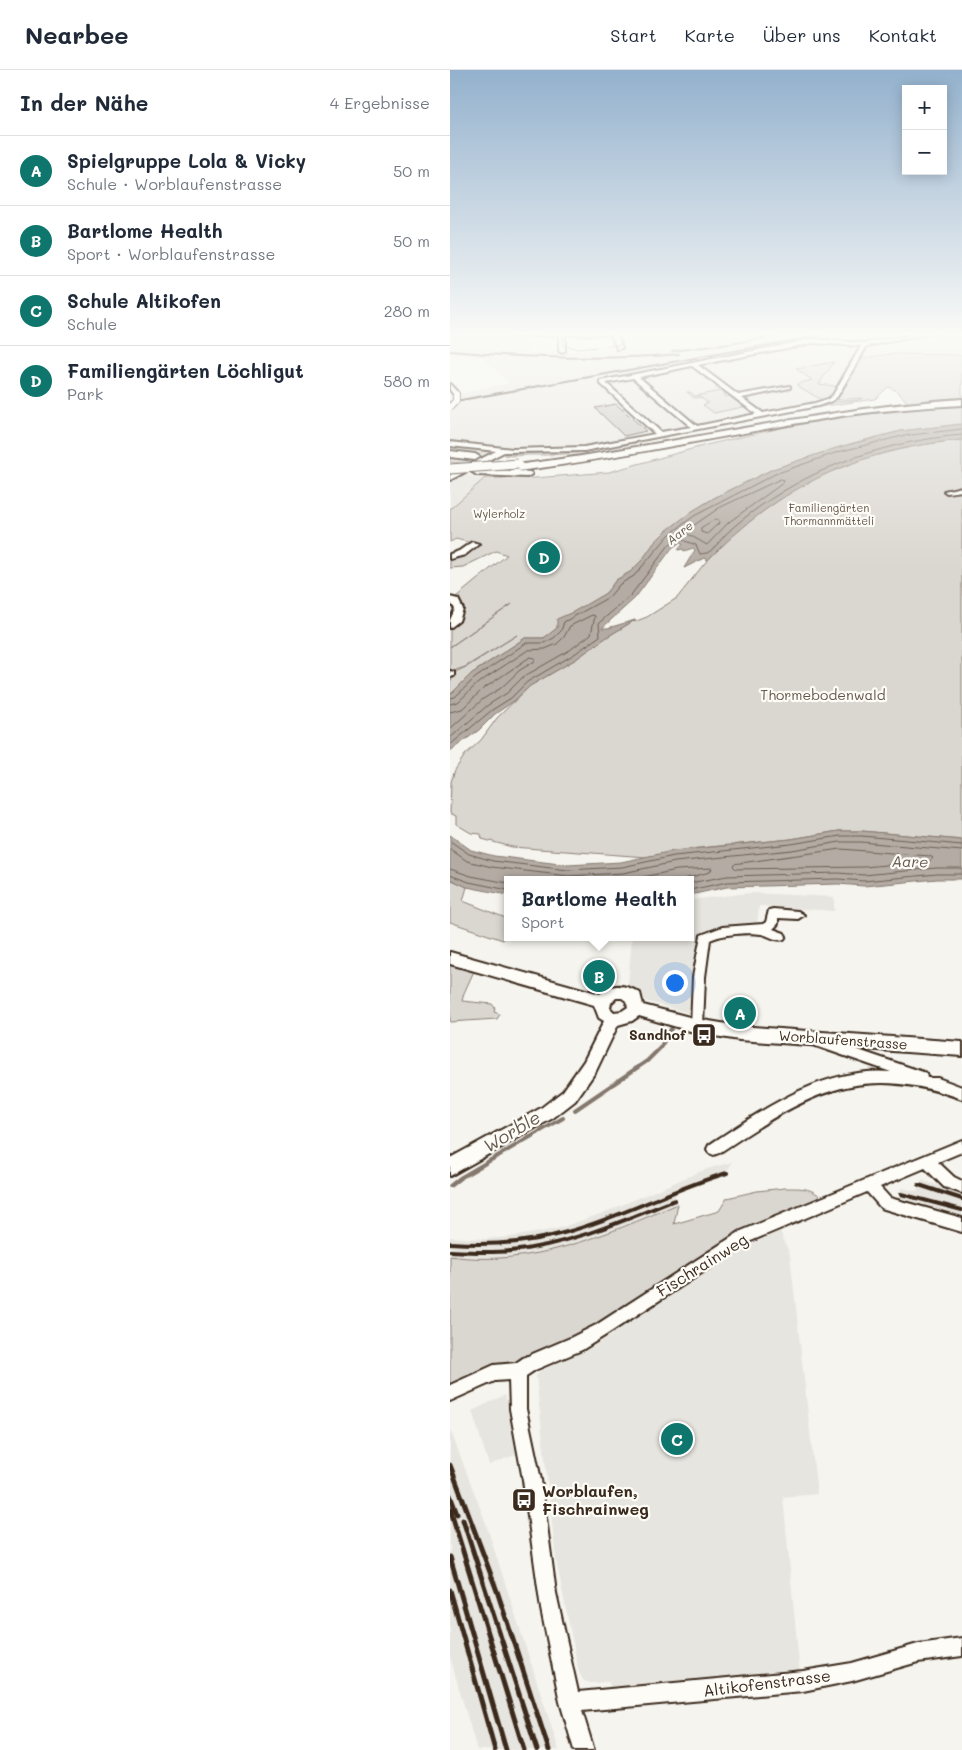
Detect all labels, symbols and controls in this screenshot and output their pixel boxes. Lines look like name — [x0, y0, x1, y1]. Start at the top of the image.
text: Nearbee — [25, 19, 129, 50]
text: Start — [610, 23, 657, 47]
text: Karte — [685, 23, 735, 47]
text: Über uns — [763, 23, 841, 47]
text: Kontakt — [869, 23, 937, 47]
map controls — [902, 85, 947, 175]
button: + — [902, 85, 947, 130]
text: In der Nähe — [20, 89, 148, 116]
text: 4 Ergebnisse — [330, 92, 430, 113]
button: − — [902, 130, 947, 175]
text: Spielgruppe Lola & Vicky — [67, 148, 306, 173]
text: A — [30, 160, 42, 181]
text: 50 m — [393, 160, 430, 181]
text: Schule · Worblaufenstrasse — [67, 173, 282, 194]
text: Bartlome Health — [67, 218, 223, 243]
text: B — [31, 230, 41, 251]
text: 50 m — [393, 230, 430, 251]
text: Sport · Worblaufenstrasse — [67, 243, 275, 264]
text: Schule Altikofen — [67, 288, 221, 313]
text: C — [30, 300, 42, 321]
text: 280 m — [384, 300, 430, 321]
text: Schule — [67, 313, 117, 334]
text: Familiengärten Löchligut — [67, 358, 304, 383]
text: D — [30, 370, 42, 391]
text: 580 m — [383, 370, 430, 391]
text: Park — [67, 383, 103, 404]
park label: Familiengärten Thormannmätteli — [784, 500, 874, 528]
park label: Wylerholz — [473, 506, 525, 521]
water label: Aare — [663, 517, 696, 548]
pin: D — [528, 538, 560, 576]
park label: Thormebodenwald — [760, 685, 886, 704]
water label: Aare — [892, 851, 928, 871]
popup — [504, 876, 694, 941]
text: Bartlome Health — [521, 886, 677, 911]
text: Sport — [521, 911, 565, 932]
pin: B — [583, 957, 615, 995]
your location — [662, 970, 688, 996]
pin: A — [724, 994, 756, 1032]
bus stop icon: Sandhof — [691, 1022, 717, 1048]
place label: Sandhof — [629, 1025, 687, 1044]
street label: Worblaufenstrasse — [778, 1026, 908, 1053]
water label: Worble — [478, 1105, 545, 1158]
street label: Fischrainweg — [652, 1228, 751, 1301]
pin: C — [661, 1420, 693, 1458]
place label: Worblaufen, Fischrainweg — [542, 1480, 649, 1519]
bus stop icon: Worblaufen, Fischrainweg — [511, 1487, 537, 1513]
street label: Altikofenstrasse — [702, 1664, 832, 1701]

